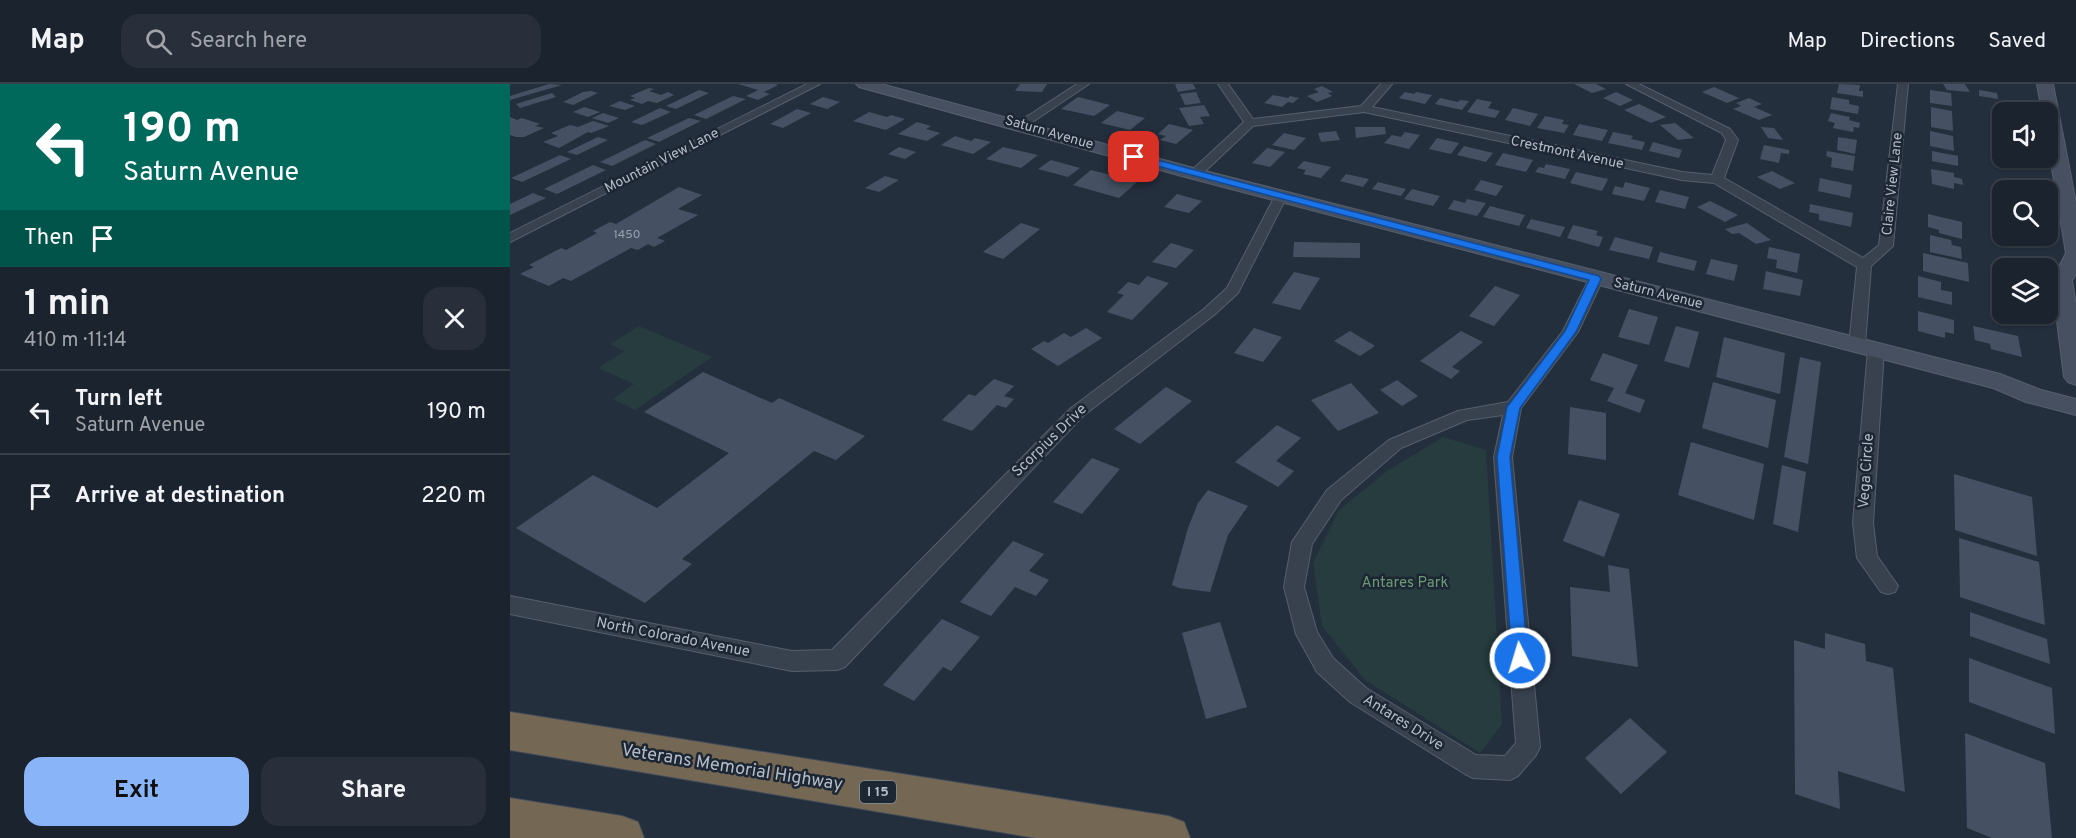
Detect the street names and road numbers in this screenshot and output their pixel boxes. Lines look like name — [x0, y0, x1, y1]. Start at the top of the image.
street label: Saturn Avenue — [1003, 112, 1095, 154]
street label: Mountain View Lane — [602, 125, 722, 197]
street label: Claire View Lane — [1879, 132, 1907, 236]
street label: Crestmont Avenue — [1509, 133, 1625, 173]
street label: Saturn Avenue — [1612, 275, 1704, 313]
street label: Scorpius Drive — [1008, 400, 1092, 482]
street label: Vega Circle — [1855, 433, 1879, 509]
street label: North Colorado Avenue — [594, 614, 752, 662]
street label: Antares Drive — [1359, 691, 1447, 755]
street label: Veterans Memorial Highway — [620, 739, 844, 797]
road number: I 15 — [860, 781, 896, 803]

